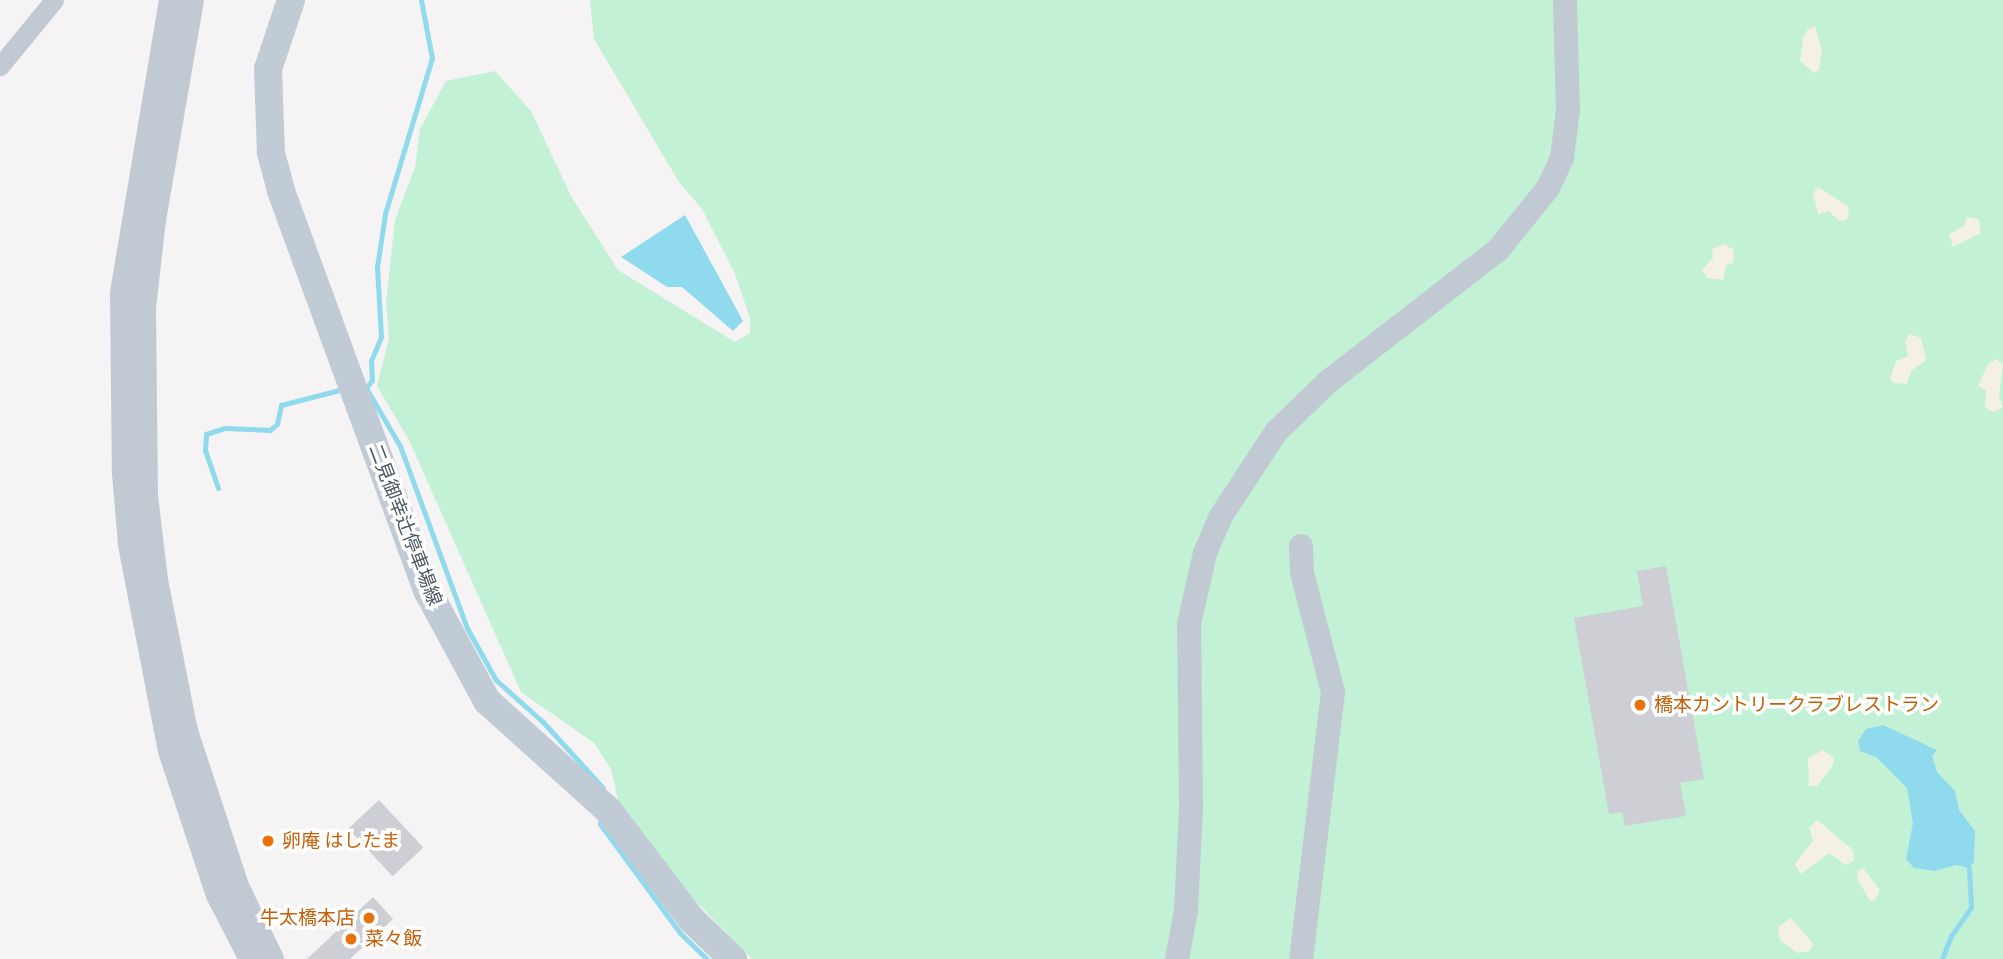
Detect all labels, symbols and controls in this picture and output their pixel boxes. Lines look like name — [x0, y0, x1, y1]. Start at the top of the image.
street label: 二見御幸辻停車場線 — [364, 441, 446, 609]
place label: 橋本カントリークラブレストラン — [1654, 694, 1939, 716]
marker: 橋本カントリークラブレストラン — [1632, 697, 1648, 713]
place label: 卵庵 はしたま — [282, 830, 400, 852]
marker: 卵庵 はしたま — [260, 833, 276, 849]
place label: 牛太橋本店 — [260, 907, 355, 929]
marker: 牛太橋本店 — [361, 910, 377, 926]
place label: 菜々飯 — [365, 928, 422, 950]
marker: 菜々飯 — [343, 931, 359, 947]

